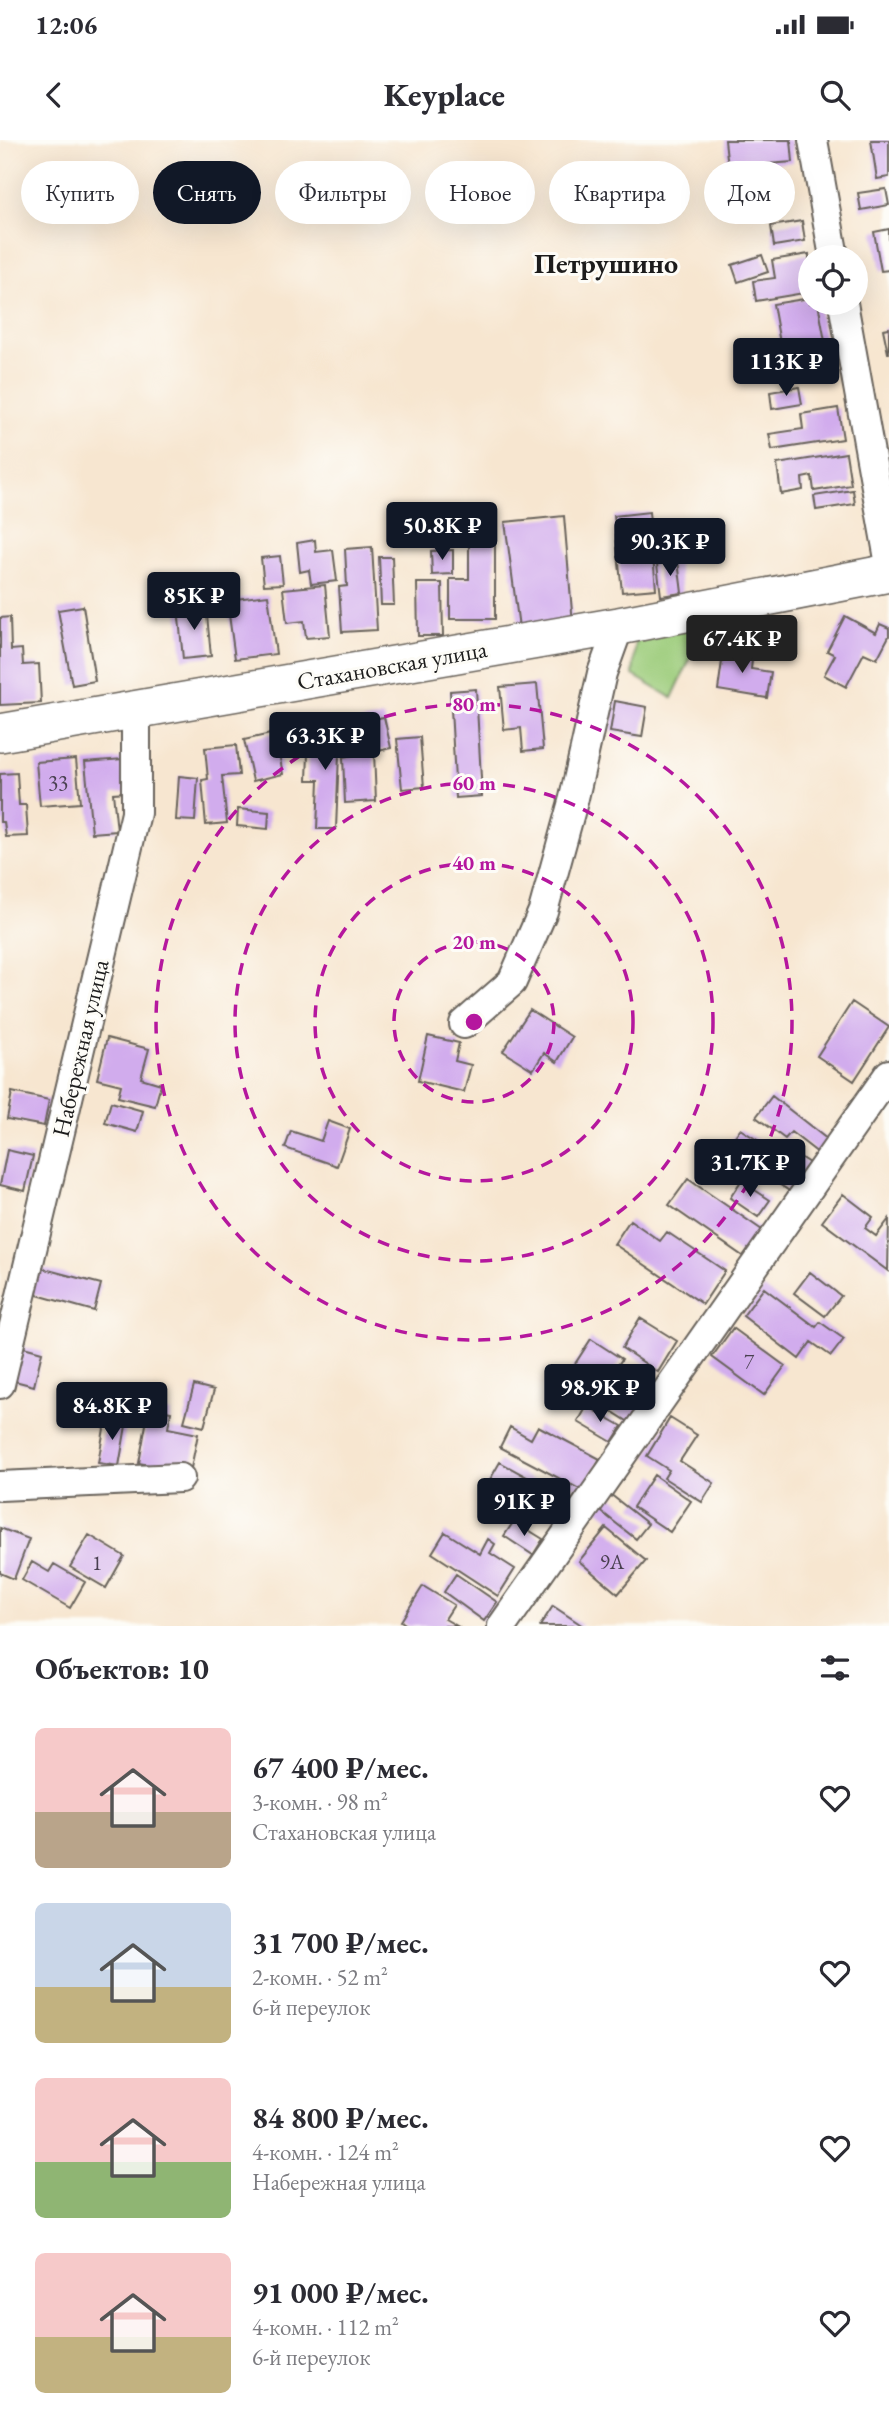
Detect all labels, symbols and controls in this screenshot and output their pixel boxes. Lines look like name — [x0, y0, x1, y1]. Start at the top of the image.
text: 12:06 — [35, 8, 97, 42]
text: Keyplace — [384, 74, 505, 116]
icon: back — [35, 76, 73, 114]
icon: search — [816, 76, 854, 114]
chip: Купить — [21, 161, 139, 224]
chip: Снять — [153, 161, 261, 224]
chip: Фильтры — [275, 161, 411, 224]
chip: Новое — [425, 161, 535, 224]
chip: Квартира — [549, 161, 690, 224]
chip: Дом — [704, 161, 795, 224]
district label: Петрушино — [534, 245, 678, 281]
map controls — [798, 245, 868, 315]
button: locate — [798, 245, 868, 315]
pin: 113K ₽ — [729, 338, 843, 398]
text: 113K ₽ — [749, 346, 823, 376]
pin: 50.8K ₽ — [377, 502, 507, 562]
text: 50.8K ₽ — [402, 510, 482, 540]
pin: 90.3K ₽ — [605, 518, 735, 578]
text: 90.3K ₽ — [630, 526, 710, 556]
pin: 85K ₽ — [145, 573, 243, 632]
text: 85K ₽ — [163, 580, 225, 610]
pin: 67.4K ₽ — [677, 616, 807, 675]
text: 67.4K ₽ — [702, 623, 782, 653]
street label: Стахановская улица — [295, 633, 490, 697]
text: 80 m — [452, 690, 496, 717]
pin: 63.3K ₽ — [260, 712, 390, 772]
text: 63.3K ₽ — [285, 720, 365, 750]
house number: 33 — [48, 769, 68, 796]
text: 60 m — [452, 769, 496, 796]
text: 40 m — [452, 849, 496, 876]
text: 20 m — [452, 928, 496, 955]
street label: Набережная улица — [45, 956, 116, 1140]
centre of rings — [462, 1010, 486, 1034]
pin: 31.7K ₽ — [685, 1140, 815, 1199]
text: 31.7K ₽ — [710, 1147, 790, 1177]
house number: 7 — [744, 1348, 755, 1375]
pin: 98.9K ₽ — [535, 1364, 665, 1424]
text: 98.9K ₽ — [560, 1372, 640, 1402]
pin: 84.8K ₽ — [47, 1382, 177, 1442]
text: 84.8K ₽ — [72, 1390, 152, 1420]
pin: 91K ₽ — [475, 1478, 573, 1538]
text: 91K ₽ — [493, 1486, 555, 1516]
house number: 9А — [600, 1548, 625, 1575]
house number: 1 — [92, 1549, 102, 1576]
text: Объектов: 10 — [35, 1649, 209, 1688]
icon: filters — [816, 1649, 854, 1687]
text: 67 400 ₽/мес. — [252, 1748, 429, 1787]
icon: home — [91, 1756, 175, 1840]
icon: heart — [816, 1779, 854, 1817]
text: 3-комн. · 98 m² — [252, 1787, 388, 1817]
text: Стахановская улица — [252, 1817, 436, 1847]
text: 31 700 ₽/мес. — [252, 1923, 429, 1962]
icon: home — [91, 1931, 175, 2015]
icon: heart — [816, 1954, 854, 1992]
text: 2-комн. · 52 m² — [252, 1962, 388, 1992]
text: 6-й переулок — [252, 1992, 370, 2022]
text: 84 800 ₽/мес. — [252, 2098, 429, 2137]
icon: home — [91, 2106, 175, 2190]
icon: heart — [816, 2129, 854, 2167]
text: 4-комн. · 124 m² — [252, 2137, 399, 2167]
text: Набережная улица — [252, 2167, 426, 2197]
text: 91 000 ₽/мес. — [252, 2273, 429, 2312]
icon: home — [91, 2281, 175, 2365]
icon: heart — [816, 2304, 854, 2342]
text: 4-комн. · 112 m² — [252, 2312, 399, 2342]
text: 6-й переулок — [252, 2342, 370, 2372]

